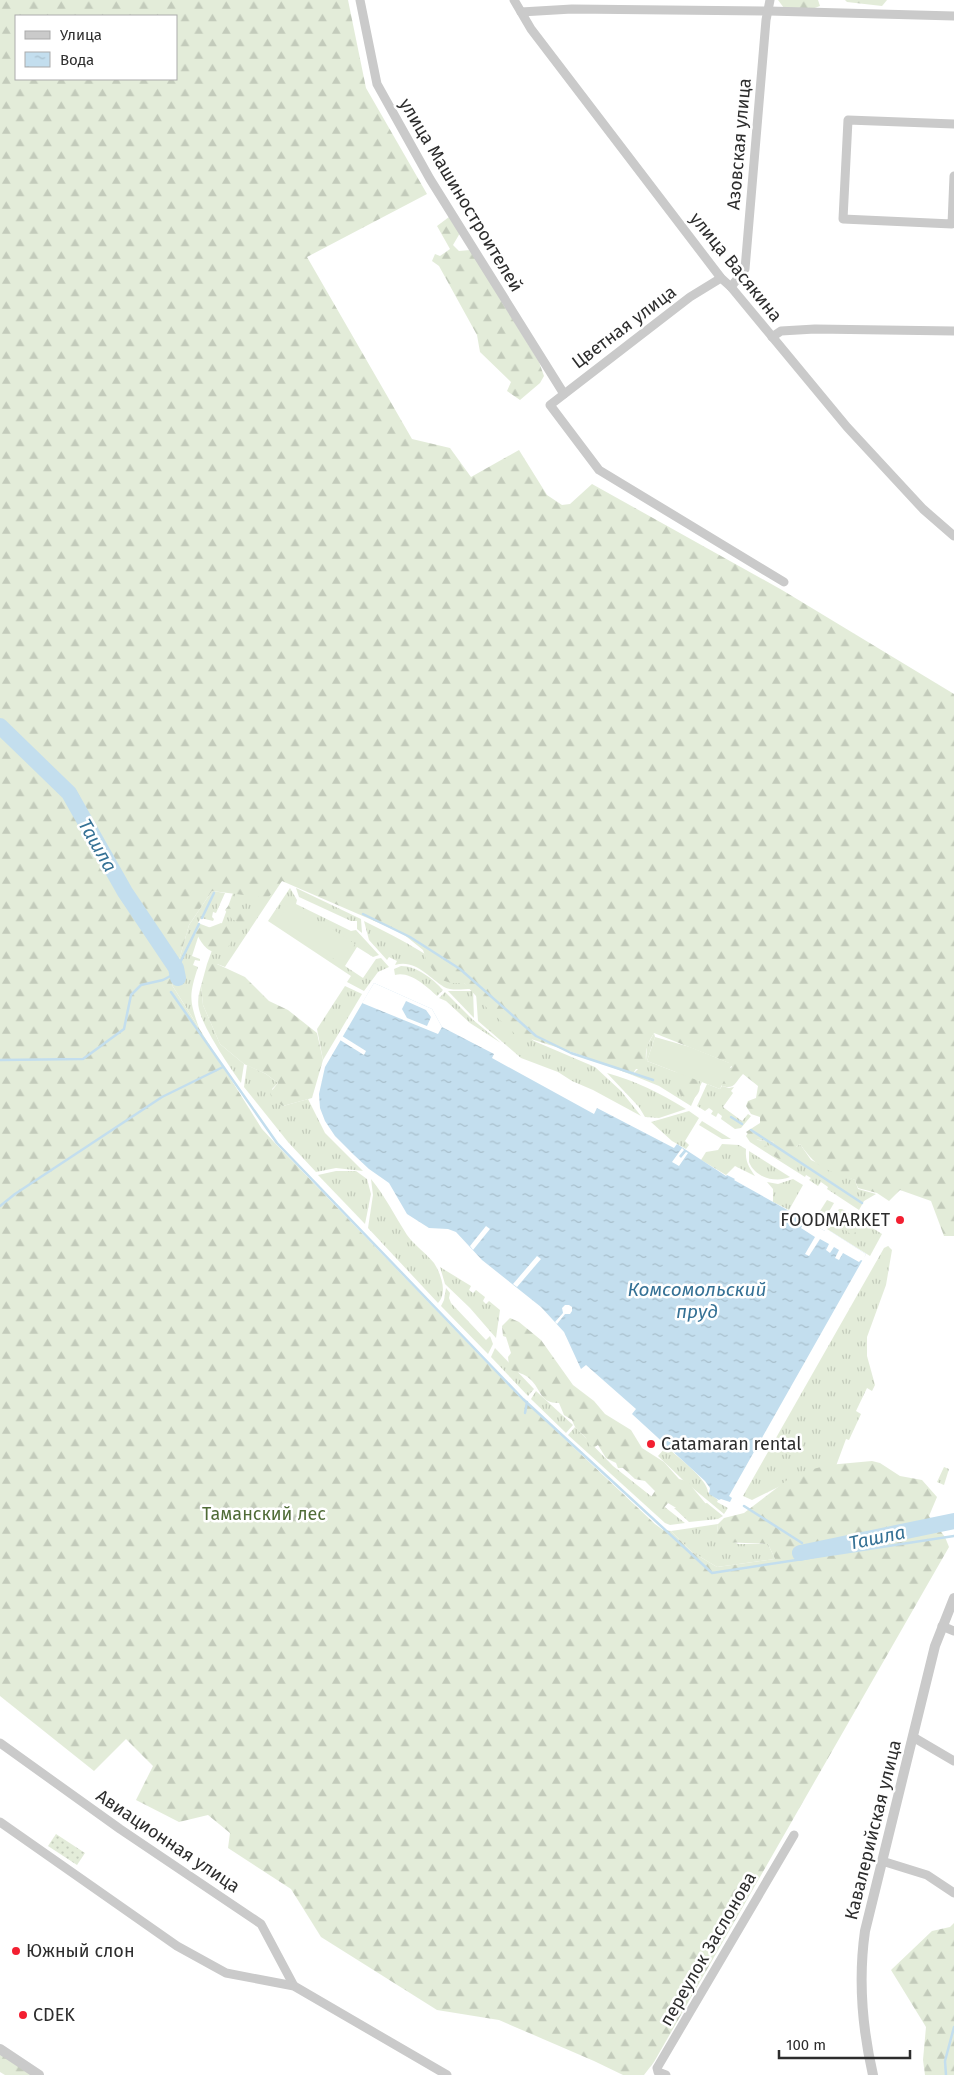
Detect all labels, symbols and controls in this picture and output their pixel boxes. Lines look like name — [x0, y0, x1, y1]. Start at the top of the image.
legend — [15, 15, 178, 80]
text: Улица — [60, 26, 102, 44]
text: Вода — [60, 51, 94, 69]
street label: Азовская улица — [722, 77, 756, 211]
street label: улица Машиностроителей — [394, 94, 528, 296]
street label: улица Васякина — [685, 208, 787, 326]
street label: Цветная улица — [568, 281, 680, 373]
water label: Ташла — [73, 815, 122, 876]
place label: FOODMARKET — [780, 1209, 891, 1231]
marker: FOODMARKET — [894, 1214, 906, 1226]
water label: Комсомольский пруд — [627, 1278, 767, 1323]
place label: Catamaran rental — [661, 1433, 802, 1455]
marker: Catamaran rental — [645, 1438, 657, 1450]
park label: Таманский лес — [202, 1503, 326, 1525]
water label: Ташла — [847, 1520, 907, 1555]
street label: Кавалерийская улица — [840, 1738, 906, 1922]
street label: Авиационная улица — [92, 1785, 244, 1897]
street label: переулок Заслонова — [655, 1868, 761, 2030]
place label: Южный слон — [26, 1940, 135, 1962]
marker: Южный слон — [10, 1945, 22, 1957]
place label: CDEK — [33, 2004, 75, 2026]
marker: CDEK — [17, 2009, 29, 2021]
scale bar — [779, 2028, 910, 2060]
text: 100 m — [786, 2036, 826, 2054]

